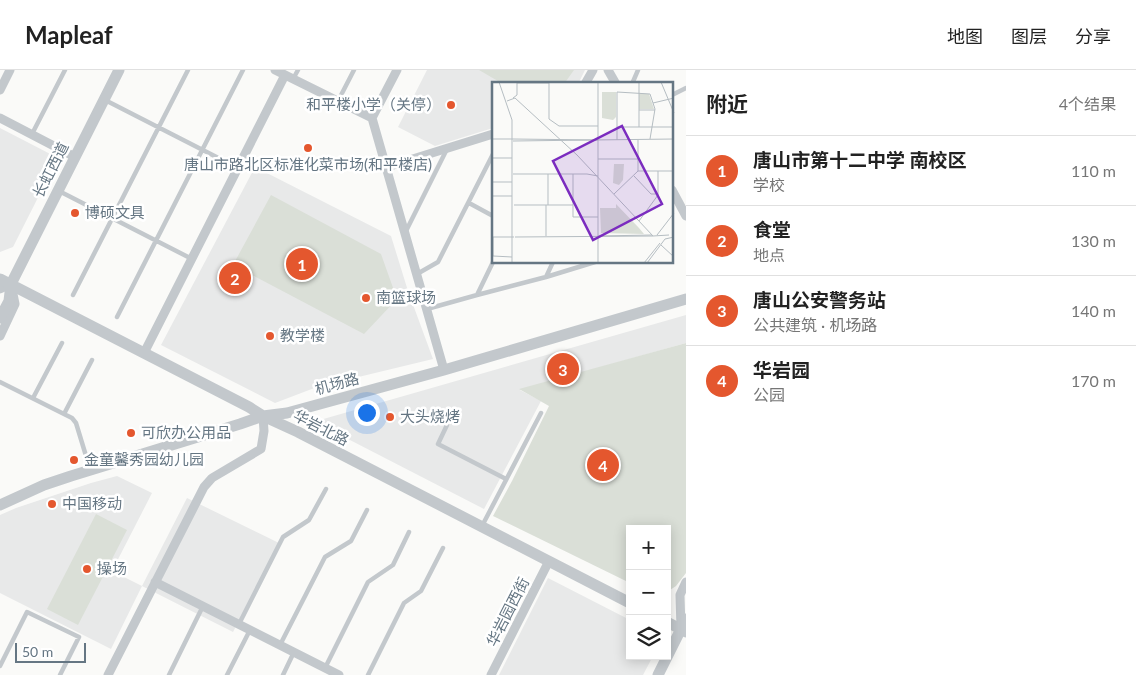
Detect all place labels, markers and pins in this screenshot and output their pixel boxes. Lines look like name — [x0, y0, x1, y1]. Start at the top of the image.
place label: 和平楼小学（关停） — [306, 95, 441, 113]
marker: 和平楼小学（关停） — [445, 99, 457, 111]
marker: 唐山市路北区标准化菜市场(和平楼店) — [302, 142, 314, 154]
place label: 唐山市路北区标准化菜市场(和平楼店) — [184, 155, 432, 173]
place label: 博硕文具 — [85, 203, 145, 221]
marker: 博硕文具 — [69, 207, 81, 219]
pin: 1 — [286, 245, 318, 283]
pin: 2 — [219, 259, 251, 297]
place label: 南篮球场 — [376, 288, 436, 306]
marker: 南篮球场 — [360, 292, 372, 304]
place label: 教学楼 — [280, 326, 325, 344]
marker: 教学楼 — [264, 330, 276, 342]
pin: 3 — [547, 350, 579, 388]
place label: 大头烧烤 — [400, 407, 460, 425]
marker: 大头烧烤 — [384, 411, 396, 423]
place label: 可欣办公用品 — [141, 423, 231, 441]
marker: 可欣办公用品 — [125, 427, 137, 439]
pin: 4 — [587, 446, 619, 484]
place label: 金童馨秀园幼儿园 — [84, 450, 204, 468]
marker: 金童馨秀园幼儿园 — [68, 454, 80, 466]
place label: 中国移动 — [62, 494, 122, 512]
marker: 中国移动 — [46, 498, 58, 510]
place label: 操场 — [97, 559, 127, 577]
marker: 操场 — [81, 563, 93, 575]

